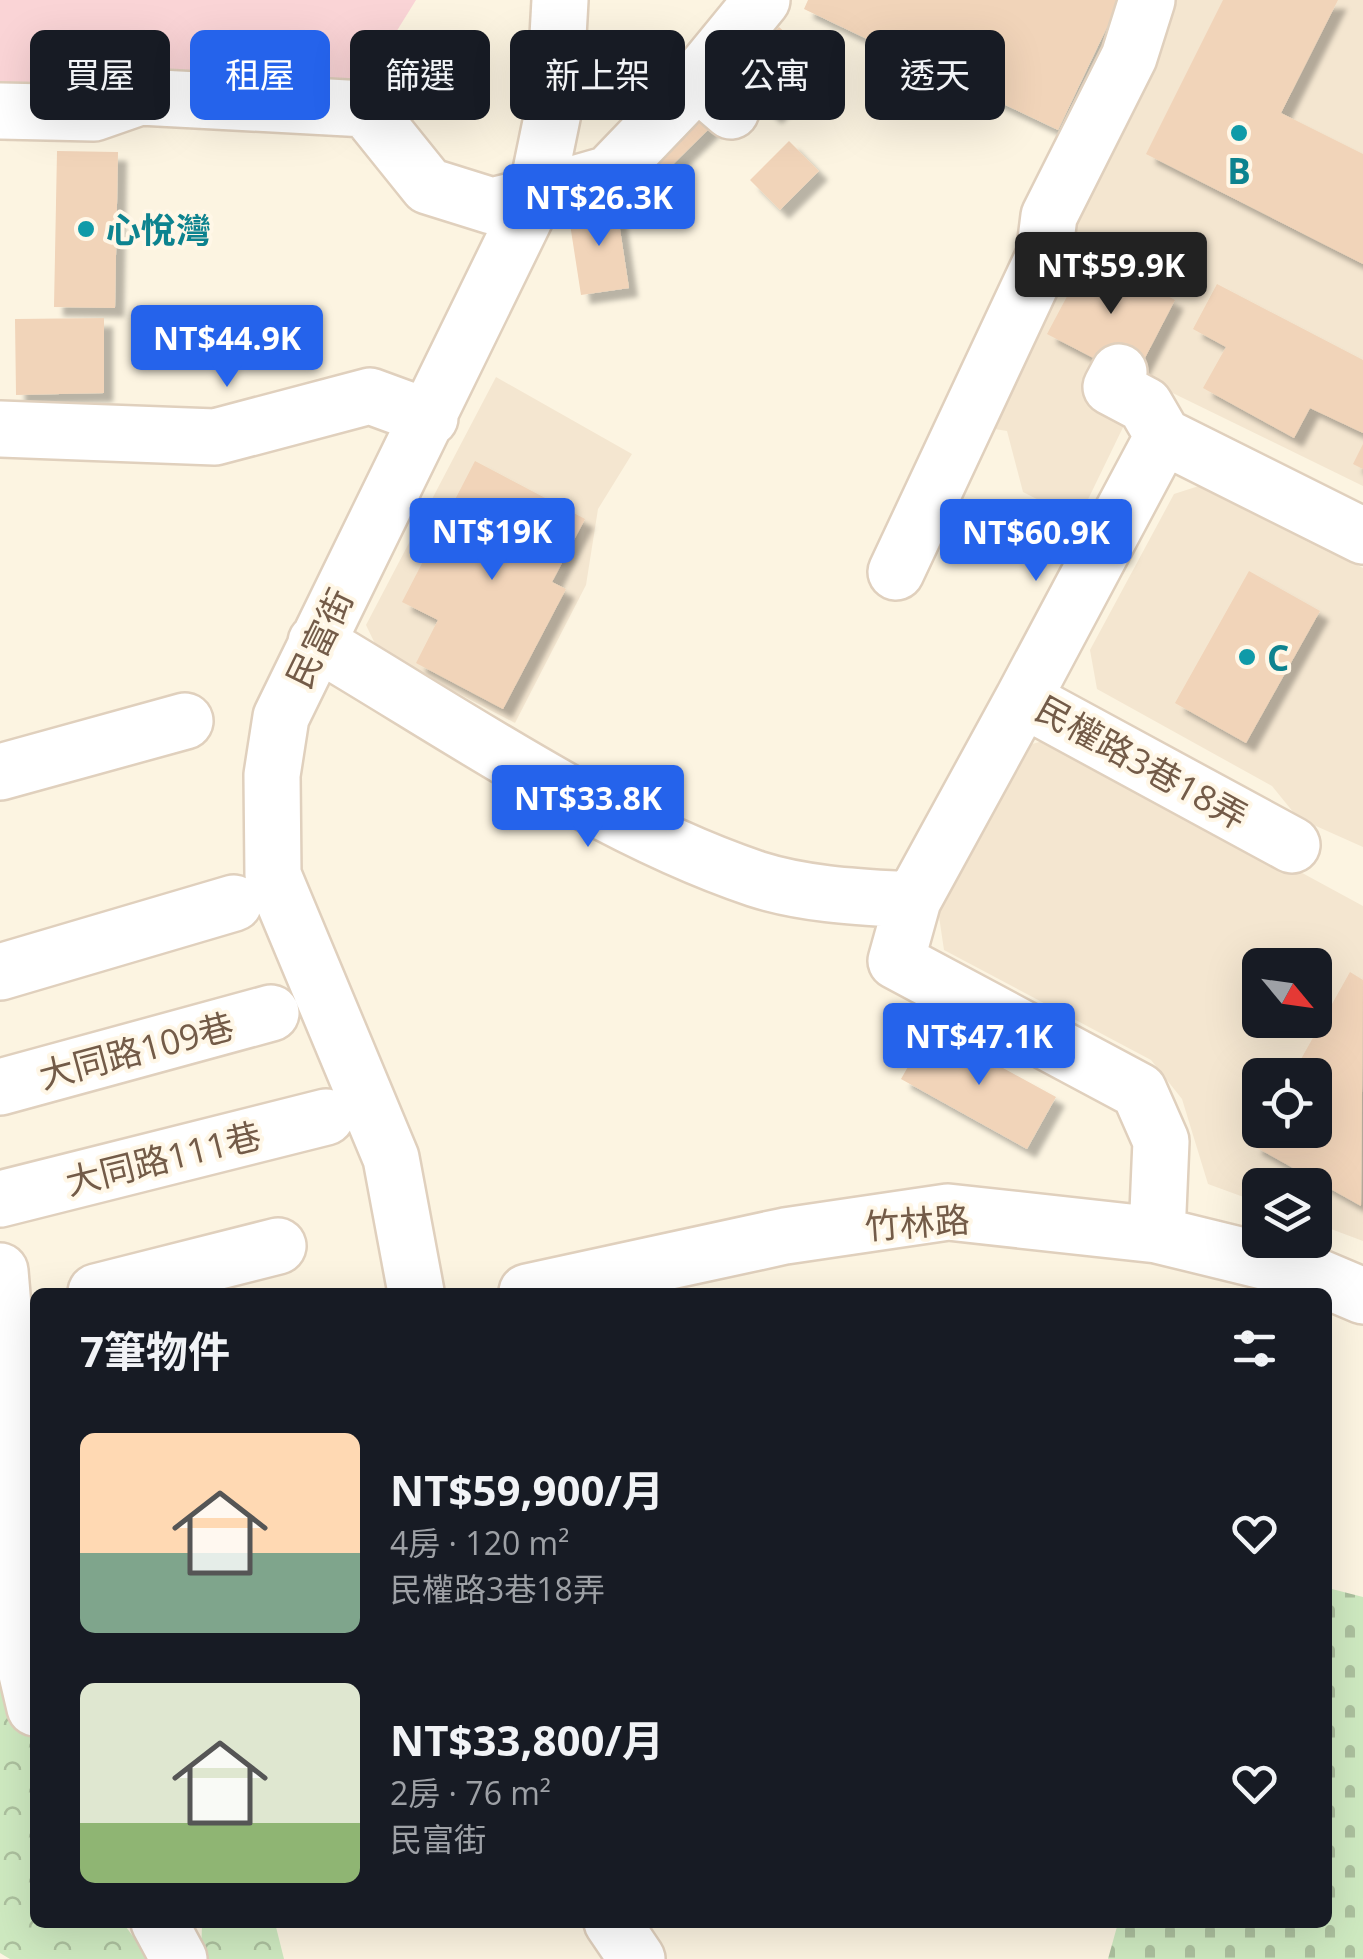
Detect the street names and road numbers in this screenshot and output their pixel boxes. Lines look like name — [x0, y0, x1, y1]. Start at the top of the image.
street label: 民富街 — [275, 581, 363, 695]
street label: 民權路3巷18弄 — [1028, 684, 1256, 840]
street label: 大同路109巷 — [33, 1001, 239, 1099]
street label: 大同路111巷 — [60, 1111, 266, 1205]
street label: 竹林路 — [863, 1195, 971, 1249]

